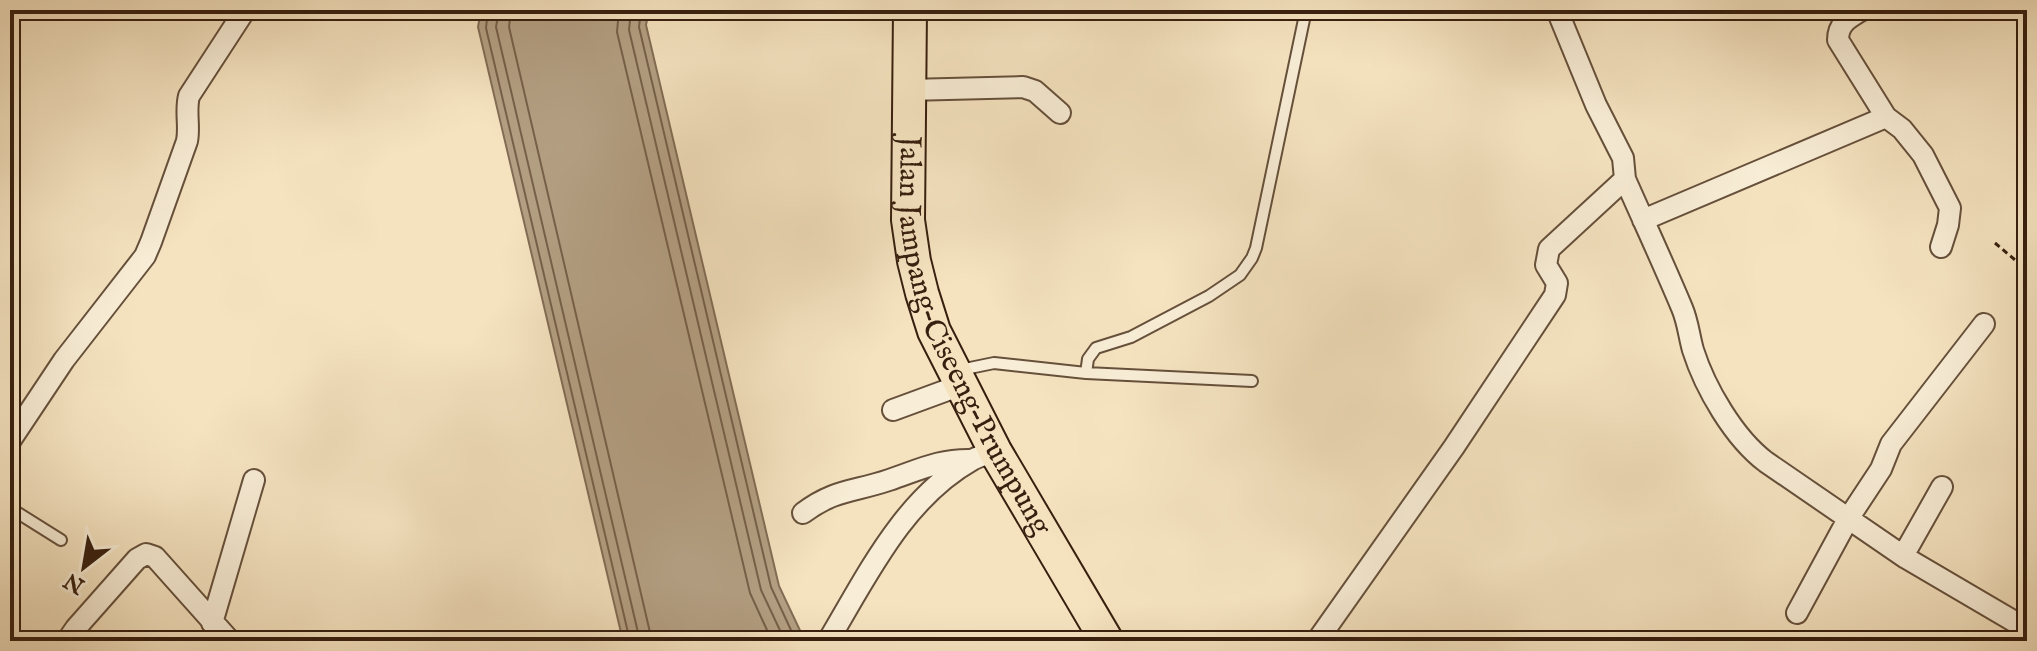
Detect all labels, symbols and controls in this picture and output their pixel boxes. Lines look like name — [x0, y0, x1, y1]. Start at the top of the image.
street label: Jalan Jampang–Ciseeng–Prumpung — [889, 133, 1060, 543]
north arrow — [44, 527, 124, 607]
text: N — [59, 566, 91, 600]

